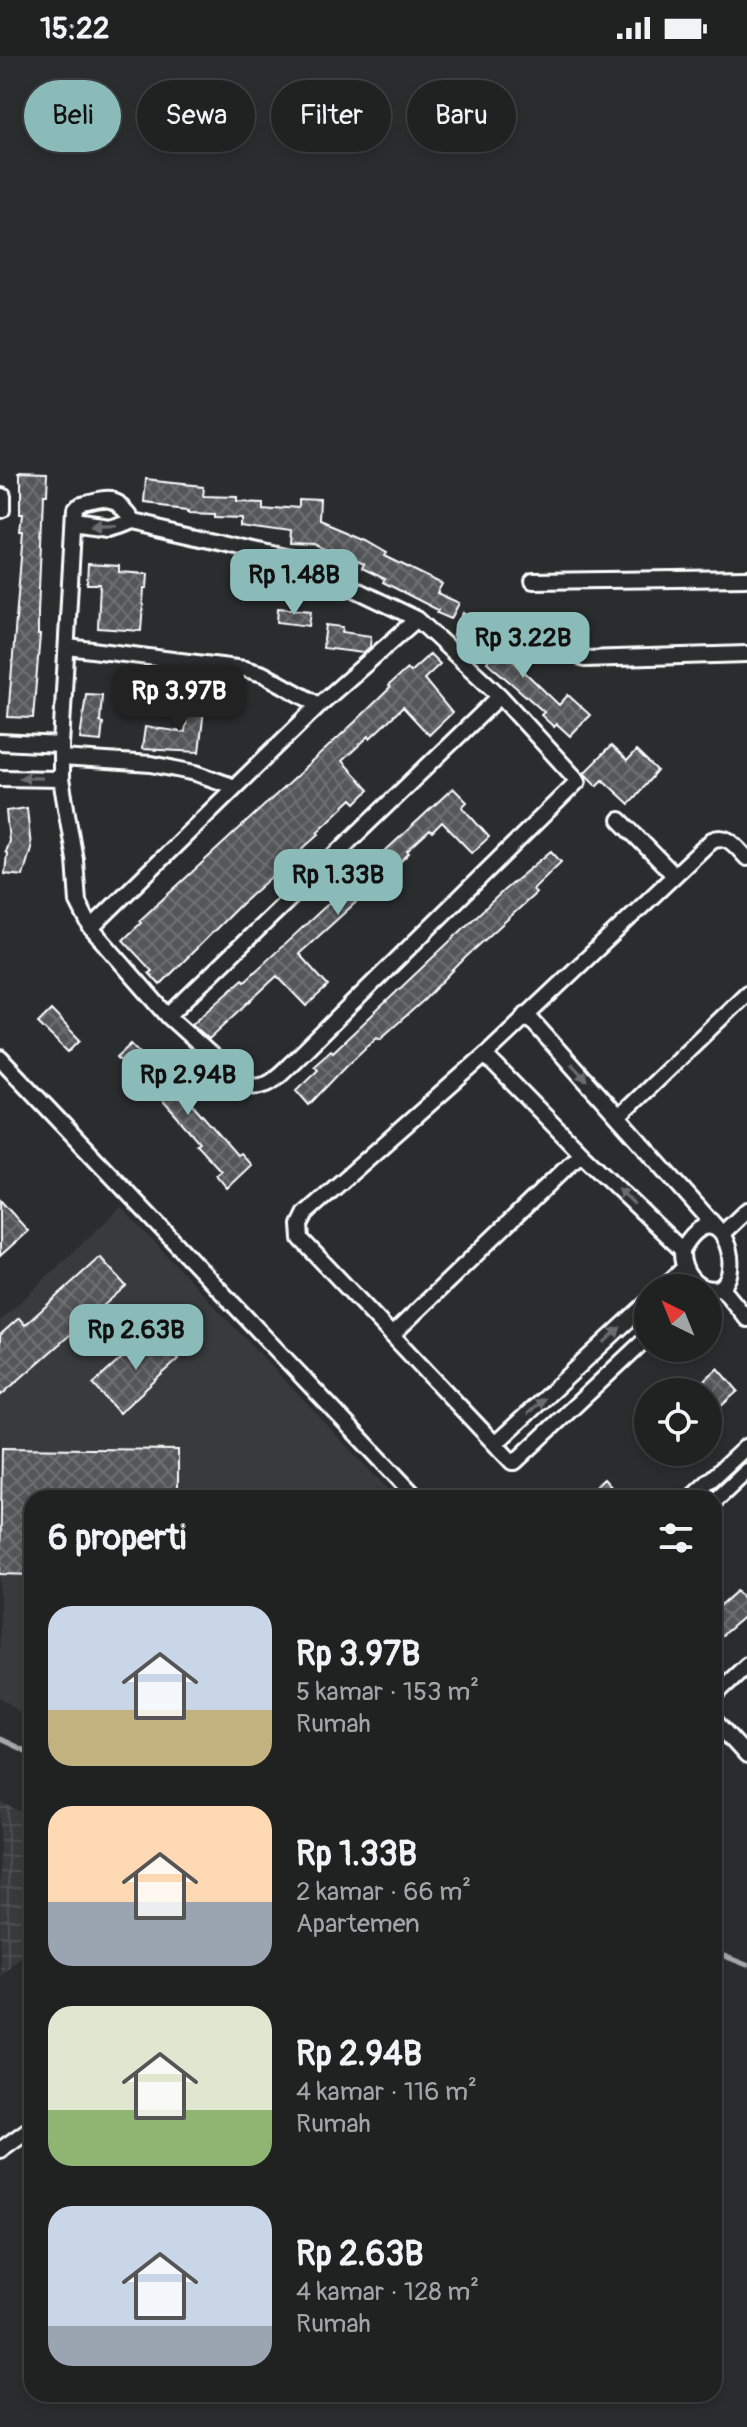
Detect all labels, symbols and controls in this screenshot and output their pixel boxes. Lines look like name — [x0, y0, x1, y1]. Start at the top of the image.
text: 15:22 — [40, 10, 110, 47]
chip: Beli — [24, 80, 121, 152]
chip: Sewa — [137, 80, 255, 152]
chip: Filter — [271, 80, 391, 152]
chip: Baru — [407, 80, 516, 152]
one-way arrow — [88, 522, 114, 535]
pin: Rp 1.48B — [211, 549, 377, 617]
text: Rp 1.48B — [248, 559, 340, 591]
pin: Rp 3.22B — [440, 612, 606, 680]
text: Rp 3.22B — [475, 622, 571, 654]
pin: Rp 3.97B — [96, 665, 262, 733]
text: Rp 3.97B — [131, 675, 227, 707]
one-way arrow — [18, 772, 43, 785]
pin: Rp 1.33B — [255, 849, 421, 917]
text: Rp 1.33B — [292, 859, 384, 891]
pin: Rp 2.94B — [105, 1049, 271, 1117]
text: Rp 2.94B — [140, 1059, 236, 1091]
one-way arrow — [569, 1062, 587, 1081]
one-way arrow — [617, 1187, 636, 1206]
north arrow — [634, 1274, 722, 1362]
map controls — [634, 1274, 722, 1466]
pin: Rp 2.63B — [53, 1304, 219, 1372]
text: Rp 2.63B — [87, 1314, 185, 1346]
one-way arrow — [603, 1326, 622, 1344]
button: locate — [634, 1378, 722, 1466]
one-way arrow — [526, 1398, 545, 1416]
icon: filters — [654, 1516, 698, 1560]
text: 6 properti — [48, 1517, 186, 1560]
text: Rp 3.97B — [296, 1633, 420, 1676]
icon: home — [112, 1638, 208, 1734]
text: 5 kamar · 153 m² — [296, 1676, 479, 1708]
text: Rumah — [296, 1708, 371, 1740]
text: Rp 1.33B — [296, 1833, 417, 1876]
icon: home — [112, 1838, 208, 1934]
text: 2 kamar · 66 m² — [296, 1876, 471, 1908]
text: Apartemen — [296, 1908, 420, 1940]
text: Rp 2.94B — [296, 2033, 422, 2076]
icon: home — [112, 2038, 208, 2134]
text: 4 kamar · 116 m² — [296, 2076, 477, 2108]
text: Rumah — [296, 2108, 371, 2140]
text: Rp 2.63B — [296, 2233, 424, 2276]
icon: home — [112, 2238, 208, 2334]
text: 4 kamar · 128 m² — [296, 2276, 479, 2308]
text: Rumah — [296, 2308, 371, 2340]

